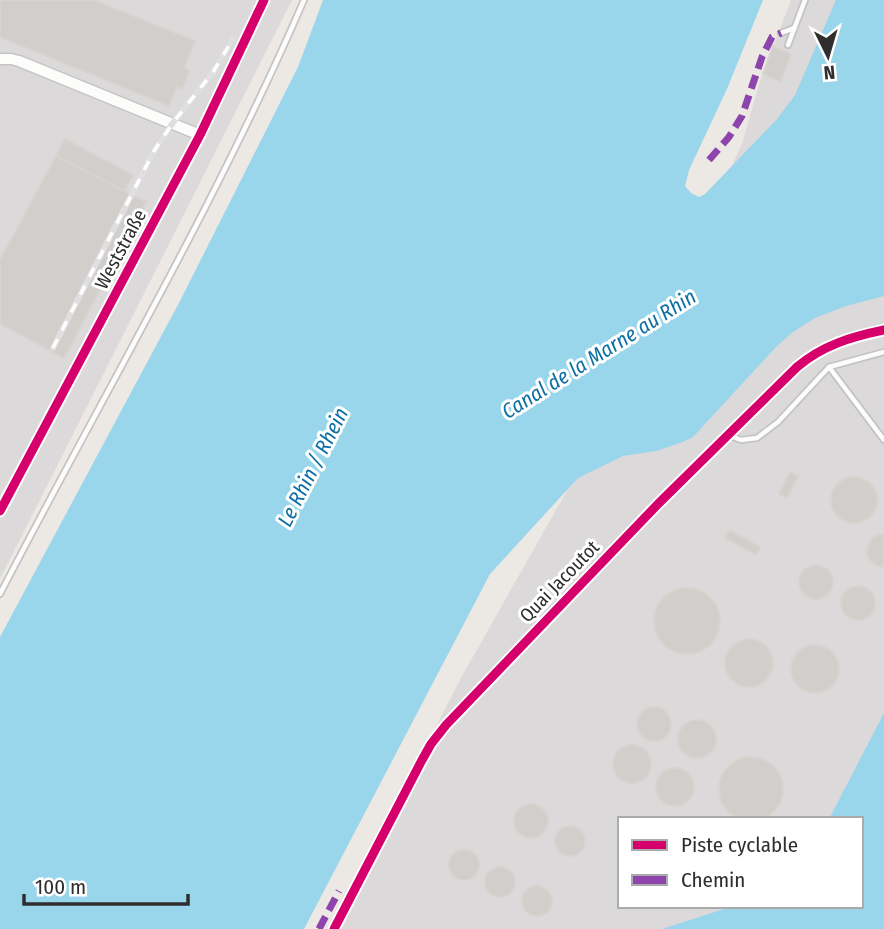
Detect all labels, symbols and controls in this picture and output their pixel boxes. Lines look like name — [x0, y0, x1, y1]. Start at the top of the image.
north arrow — [793, 21, 863, 91]
text: N — [823, 60, 836, 84]
street label: Weststraße — [90, 205, 151, 293]
water label: Canal de la Marne au Rhin — [497, 284, 701, 424]
water label: Le Rhin / Rhein — [272, 403, 354, 531]
street label: Quai Jacoutot — [515, 535, 605, 627]
legend — [618, 817, 863, 908]
text: Piste cyclable — [681, 832, 798, 858]
scale bar — [24, 862, 189, 906]
text: Chemin — [681, 867, 745, 893]
text: 100 m — [35, 874, 86, 900]

